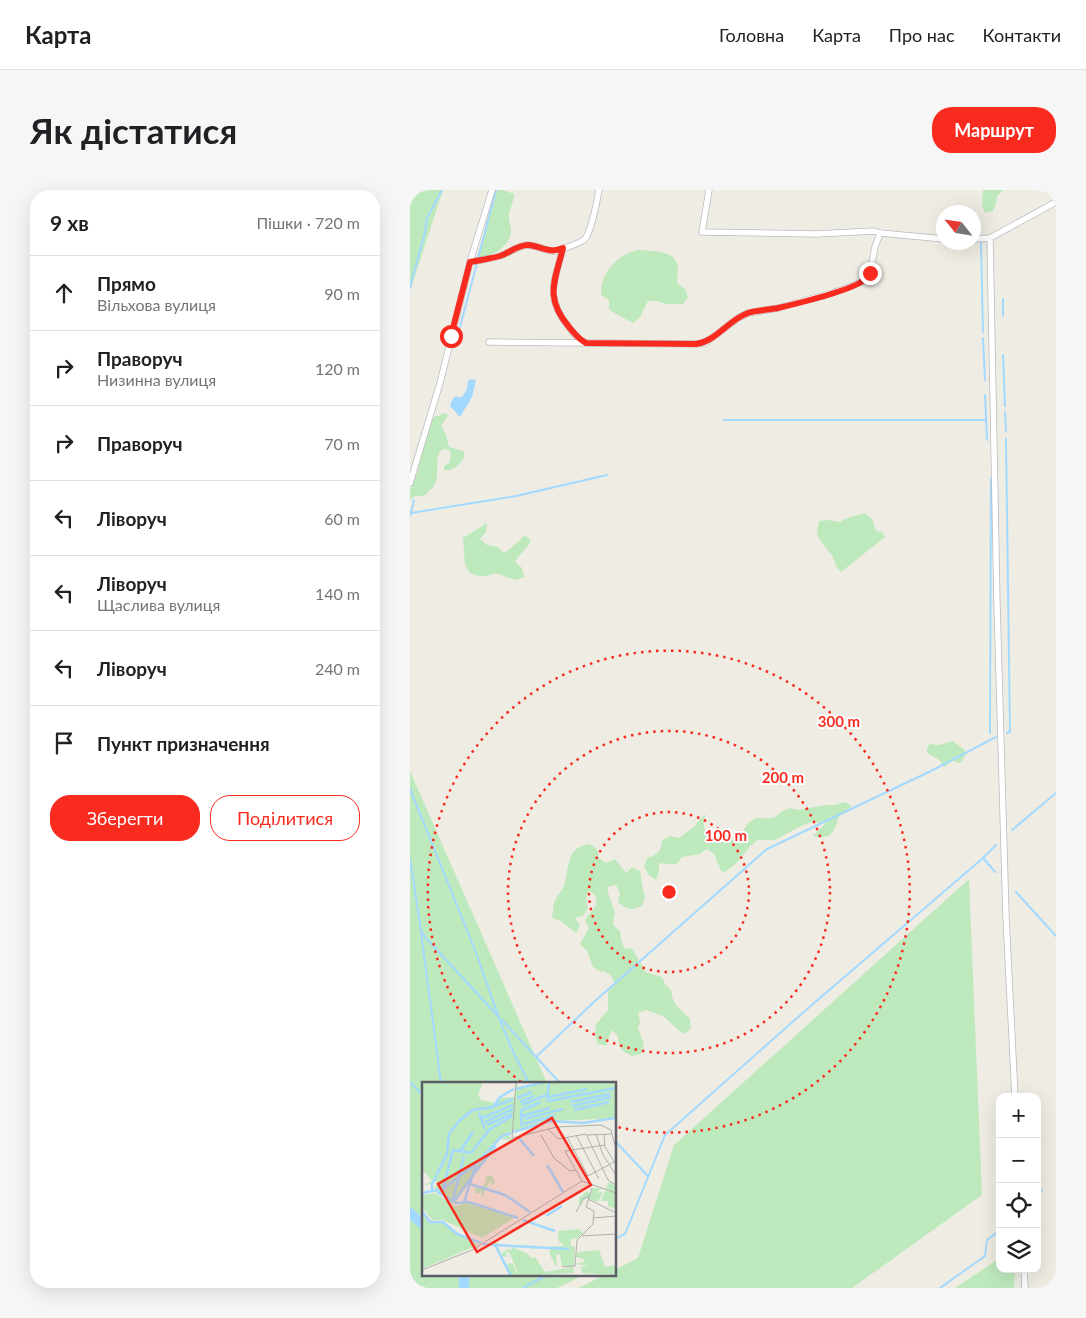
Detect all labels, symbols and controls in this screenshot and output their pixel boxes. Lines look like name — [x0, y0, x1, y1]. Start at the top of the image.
text: Карта — [25, 20, 92, 49]
text: Головна — [719, 24, 784, 46]
text: Карта — [812, 24, 861, 46]
text: Про нас — [889, 24, 955, 46]
text: Контакти — [983, 24, 1061, 46]
button: Маршрут — [932, 107, 1056, 153]
text: Як дістатися — [30, 109, 237, 151]
north arrow — [936, 205, 981, 250]
text: 9 хв — [50, 210, 89, 235]
text: Пішки · 720 m — [256, 213, 360, 232]
route end — [859, 262, 882, 285]
text: Прямо — [97, 272, 156, 295]
icon: ahead — [50, 279, 78, 307]
text: 90 m — [324, 284, 360, 303]
text: Вільхова вулиця — [97, 295, 216, 314]
route start — [440, 325, 463, 348]
text: Праворуч — [97, 347, 182, 370]
icon: right — [50, 354, 78, 382]
text: 120 m — [315, 359, 360, 378]
text: Низинна вулиця — [97, 370, 216, 389]
icon: right — [50, 429, 78, 457]
text: Праворуч — [97, 432, 182, 455]
text: 70 m — [324, 434, 360, 453]
icon: left — [50, 504, 78, 532]
text: Ліворуч — [97, 507, 167, 530]
text: 60 m — [324, 509, 360, 528]
text: Ліворуч — [97, 572, 167, 595]
icon: left — [50, 579, 78, 607]
text: 140 m — [315, 584, 360, 603]
text: Щаслива вулиця — [97, 595, 220, 614]
icon: left — [50, 654, 78, 682]
text: Ліворуч — [97, 657, 167, 680]
text: 240 m — [315, 659, 360, 678]
text: 300 m — [818, 712, 860, 730]
icon: arrive — [50, 729, 78, 757]
text: Пункт призначення — [97, 732, 270, 755]
text: 200 m — [762, 768, 804, 786]
button: Зберегти — [50, 795, 200, 841]
button: Поділитися — [210, 795, 360, 841]
text: 100 m — [705, 826, 747, 844]
centre of rings — [660, 883, 678, 901]
inset map — [422, 1082, 616, 1276]
map controls — [996, 1093, 1041, 1273]
button: + — [996, 1093, 1041, 1138]
button: − — [996, 1138, 1041, 1183]
button: locate — [996, 1183, 1041, 1228]
button: layers — [996, 1228, 1041, 1273]

